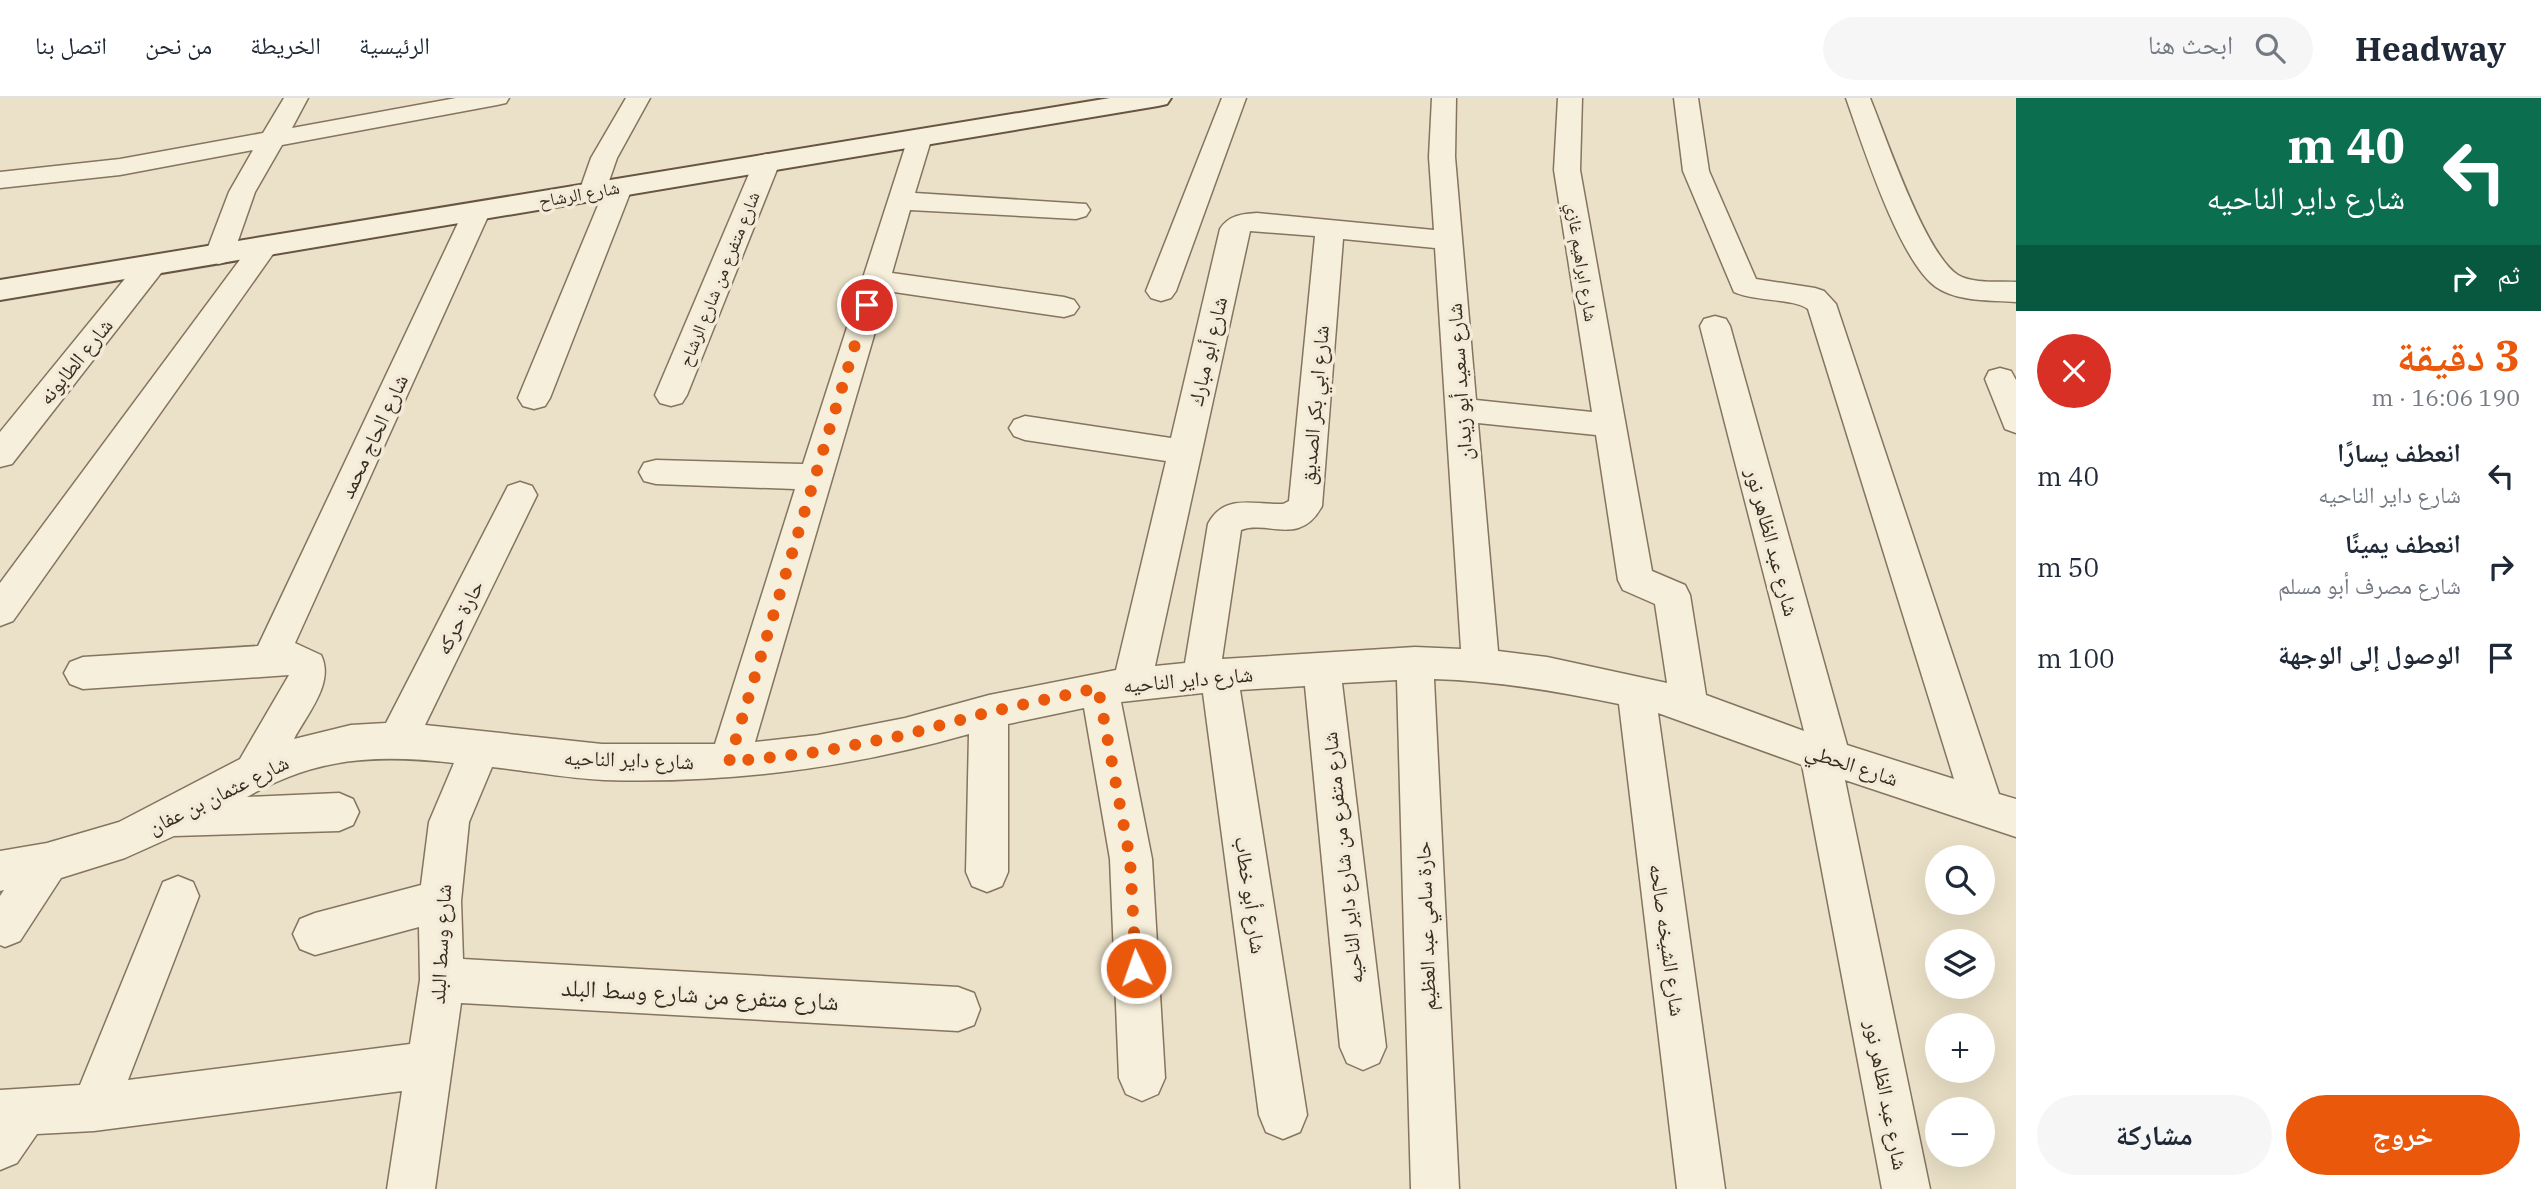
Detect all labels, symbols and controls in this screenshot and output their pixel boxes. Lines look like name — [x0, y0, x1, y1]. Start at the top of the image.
search box — [1823, 17, 2313, 80]
text: ابحث هنا — [2148, 27, 2233, 61]
text: Headway — [2355, 27, 2506, 70]
text: اتصل بنا — [35, 29, 107, 61]
text: من نحن — [145, 29, 212, 61]
text: الخريطة — [250, 29, 321, 61]
text: الرئيسية — [359, 29, 430, 61]
icon: search — [2251, 29, 2289, 67]
text: 40 m — [2287, 113, 2405, 176]
icon: left — [2429, 126, 2520, 217]
street label: شارع الرشاح — [537, 176, 621, 213]
text: شارع داير الناحيه — [2206, 176, 2405, 218]
street label: شارع متفرع من شارع الرشاح — [673, 188, 766, 370]
street label: شارع ابراهيم غازي — [1558, 201, 1603, 324]
text: ثم — [2497, 257, 2520, 291]
icon: right — [2445, 259, 2483, 297]
pin — [837, 275, 897, 335]
icon: arrive — [848, 286, 886, 324]
street label: شارع أبو مبارك — [1181, 294, 1233, 408]
street label: شارع سعيد أبو زيدان — [1440, 302, 1478, 462]
street label: شارع الطابونه — [32, 312, 118, 410]
street label: شارع ابي بكر الصديق — [1293, 324, 1338, 486]
text: 3 دقيقة — [2397, 328, 2520, 383]
button: close — [2037, 334, 2111, 408]
street label: شارع الحاج محمد — [332, 369, 414, 503]
text: 190 m · 16:06 — [2371, 382, 2520, 412]
text: انعطف يسارًا — [2337, 435, 2461, 469]
icon: left — [2482, 457, 2520, 495]
text: 40 m — [2037, 459, 2099, 493]
street label: شارع عبد الظاهر نور — [1740, 464, 1806, 619]
text: شارع داير الناحيه — [2318, 479, 2461, 509]
text: انعطف يمينًا — [2345, 526, 2461, 560]
icon: right — [2482, 548, 2520, 586]
text: 50 m — [2037, 550, 2099, 584]
text: شارع مصرف أبو مسلم — [2278, 570, 2461, 600]
street label: حارة حركه — [428, 575, 490, 659]
text: الوصول إلى الوجهة — [2278, 637, 2461, 671]
icon: arrive — [2482, 639, 2520, 677]
text: 100 m — [2037, 641, 2115, 675]
street label: شارع داير الناحيه — [1122, 659, 1254, 699]
street label: شارع متفرع من شارع داير الناحيه — [1315, 731, 1369, 985]
street label: شارع الحطي — [1801, 736, 1902, 795]
street label: شارع داير الناحيه — [563, 743, 695, 775]
street label: شارع عثمان بن عفان — [143, 748, 293, 840]
street label: شارع أبو خطاب — [1229, 834, 1273, 956]
street label: حارة سامي عبد العظيم — [1408, 841, 1445, 1011]
map controls — [1925, 845, 1995, 1167]
button: search — [1925, 845, 1995, 915]
street label: شارع الشيخه صالحه — [1643, 862, 1693, 1018]
street label: شارع وسط البلد — [423, 883, 457, 1005]
button: layers — [1925, 929, 1995, 999]
position arrow — [1099, 931, 1173, 1005]
street label: شارع متفرع من شارع وسط البلد — [560, 971, 840, 1017]
button: + — [1925, 1013, 1995, 1083]
street label: شارع عبد الظاهر نور — [1859, 1017, 1915, 1172]
button: مشاركة — [2037, 1095, 2272, 1175]
button: خروج — [2286, 1095, 2520, 1175]
button: − — [1925, 1097, 1995, 1167]

